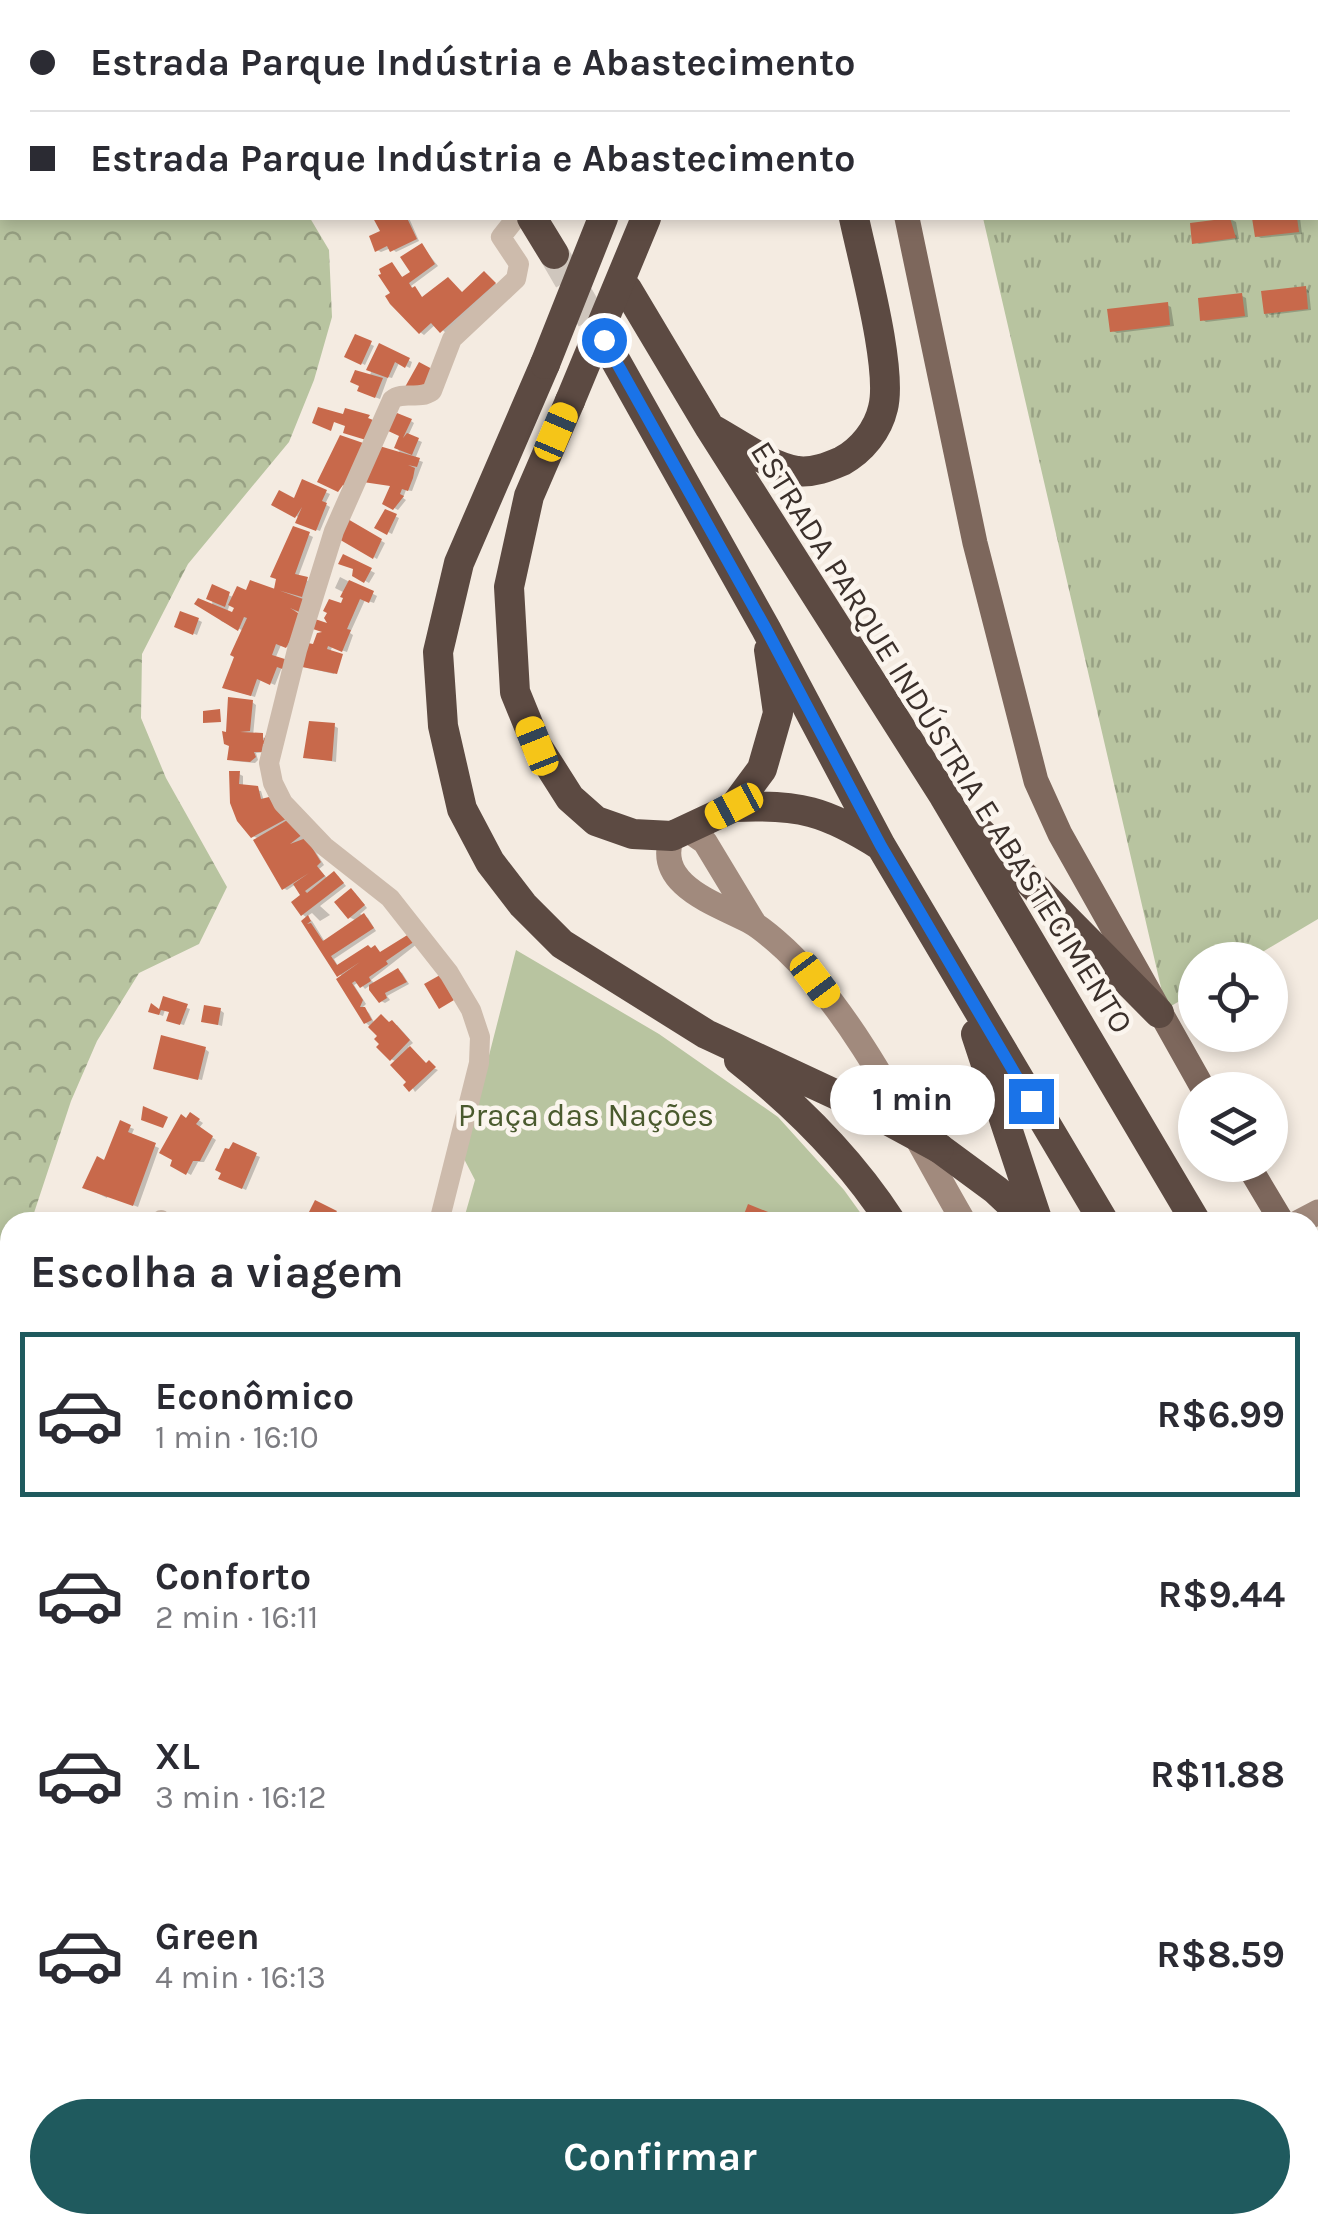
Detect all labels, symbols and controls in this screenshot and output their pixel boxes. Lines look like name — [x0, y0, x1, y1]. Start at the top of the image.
text: Estrada Parque Indústria e Abastecimento — [90, 40, 856, 85]
text: Estrada Parque Indústria e Abastecimento — [90, 136, 856, 181]
route start — [582, 318, 627, 363]
car — [530, 399, 582, 465]
street label: ESTRADA PARQUE INDÚSTRIA E ABASTECIMENTO — [743, 433, 1142, 1040]
car — [512, 713, 562, 779]
car — [700, 779, 768, 833]
map controls — [1178, 942, 1288, 1182]
button: locate — [1178, 942, 1288, 1052]
car — [785, 947, 845, 1013]
callout: 1 min — [831, 1066, 996, 1136]
button: layers — [1178, 1072, 1288, 1182]
route end — [1009, 1079, 1054, 1124]
text: 1 min — [872, 1081, 953, 1118]
park label: Praça das Nações — [458, 1097, 714, 1134]
text: Escolha a viagem — [30, 1246, 404, 1298]
icon: car — [35, 1370, 125, 1460]
text: Econômico — [155, 1374, 354, 1419]
text: R$6.99 — [1157, 1392, 1285, 1437]
text: 1 min · 16:10 — [155, 1419, 319, 1456]
icon: car — [35, 1550, 125, 1640]
text: Conforto — [155, 1554, 311, 1599]
text: R$9.44 — [1158, 1572, 1285, 1617]
text: 2 min · 16:11 — [155, 1599, 318, 1636]
icon: car — [35, 1730, 125, 1820]
text: XL — [155, 1734, 200, 1779]
text: R$11.88 — [1150, 1752, 1285, 1797]
text: 3 min · 16:12 — [155, 1779, 327, 1816]
icon: car — [35, 1910, 125, 2000]
text: Green — [155, 1914, 260, 1959]
text: R$8.59 — [1156, 1932, 1285, 1977]
text: 4 min · 16:13 — [155, 1959, 326, 1996]
button: Confirmar — [30, 2099, 1290, 2214]

